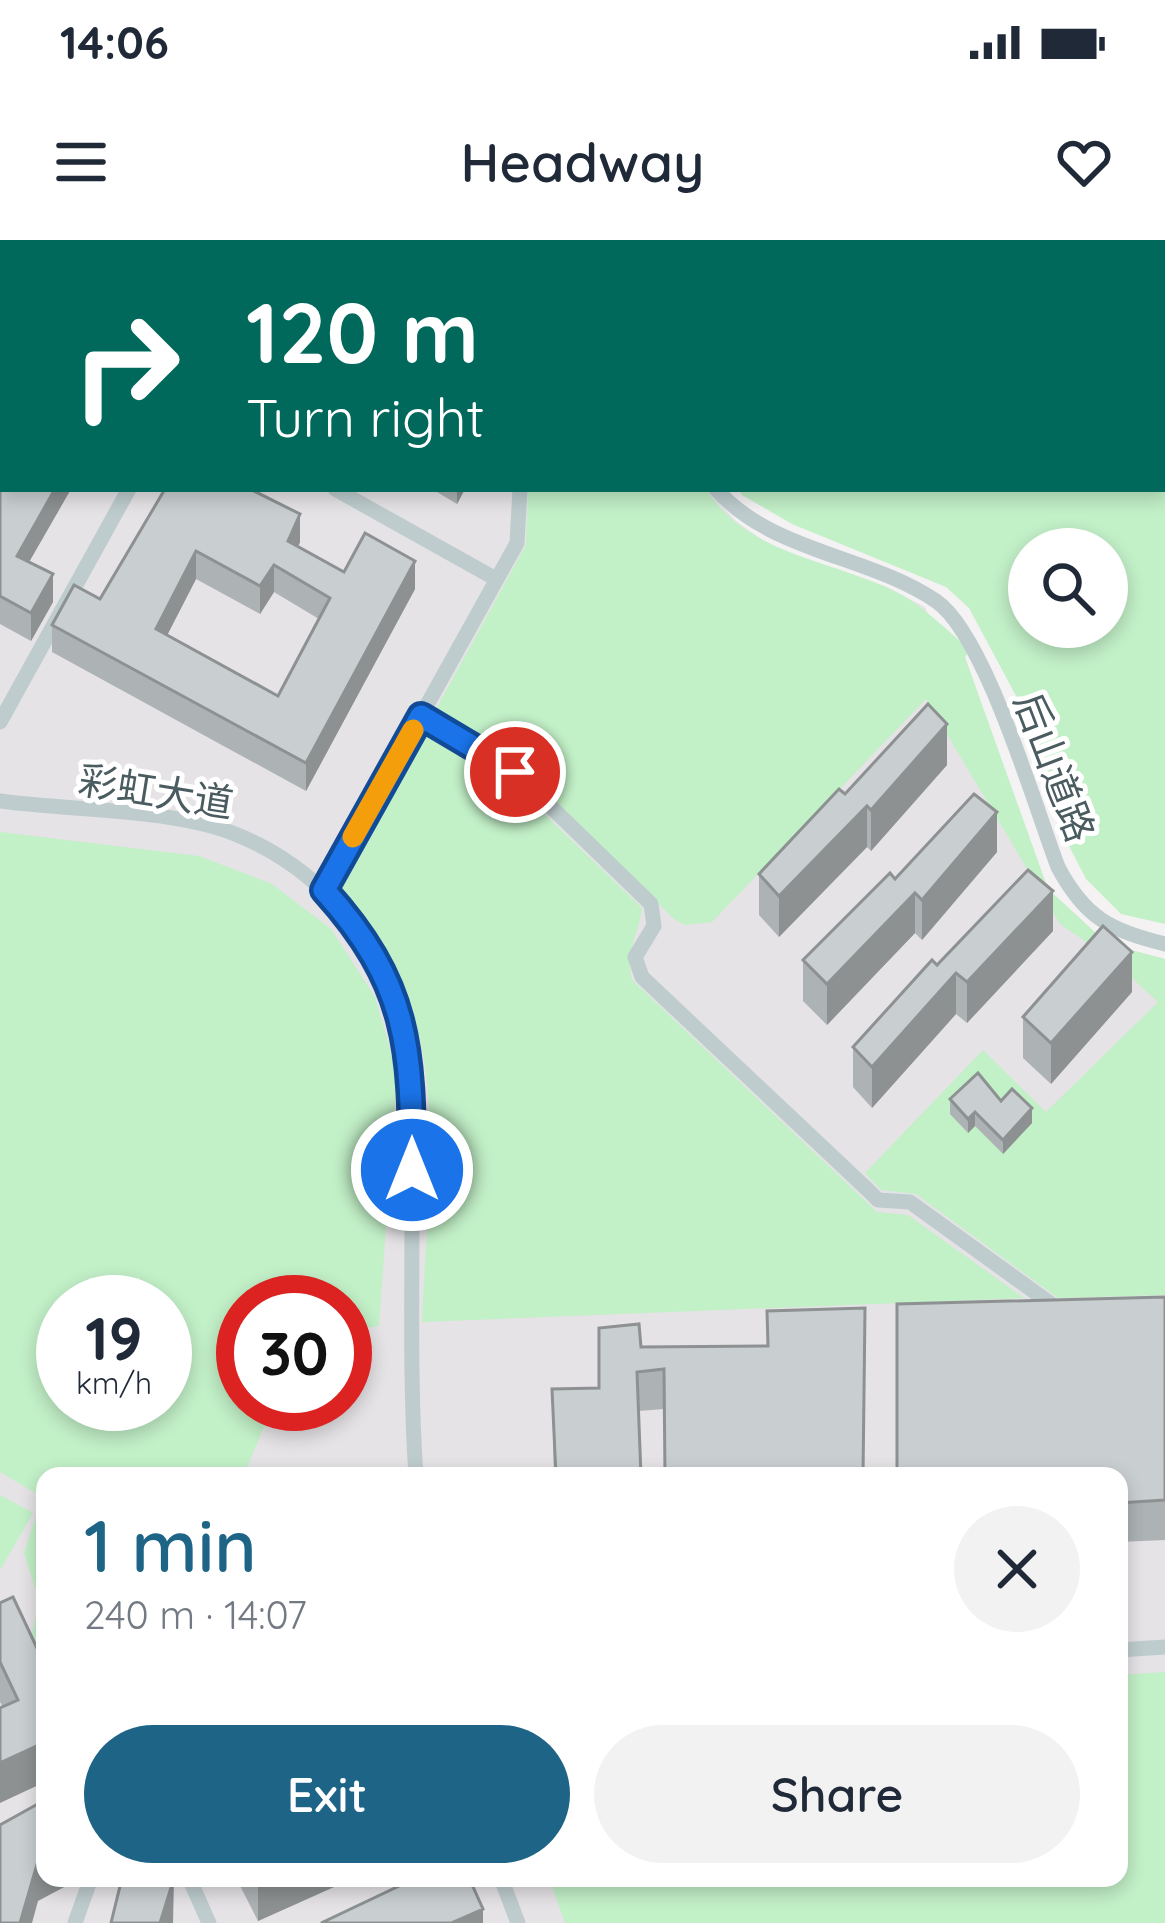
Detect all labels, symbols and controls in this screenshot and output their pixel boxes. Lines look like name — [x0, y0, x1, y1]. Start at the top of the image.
text: 14:06 — [60, 14, 169, 70]
text: Headway — [461, 128, 704, 196]
icon: menu — [48, 129, 114, 195]
icon: heart — [1051, 129, 1117, 195]
text: 120 m — [246, 279, 479, 384]
icon: right — [48, 288, 204, 444]
text: Turn right — [246, 383, 485, 451]
map controls — [1008, 528, 1128, 648]
button: search — [1008, 528, 1128, 648]
street label: 后山道路 — [1004, 685, 1106, 849]
pin — [464, 721, 566, 823]
icon: arrive — [482, 739, 548, 805]
street label: 彩虹大道 — [75, 755, 237, 827]
position arrow — [349, 1107, 475, 1233]
speed limit sign: 30 — [216, 1275, 372, 1431]
text: 19 — [85, 1300, 143, 1375]
text: km/h — [76, 1364, 152, 1402]
text: 1 min — [84, 1500, 257, 1590]
button: close — [954, 1506, 1080, 1632]
text: 240 m · 14:07 — [84, 1590, 307, 1639]
button: Exit — [84, 1725, 570, 1863]
button: Share — [594, 1725, 1080, 1863]

